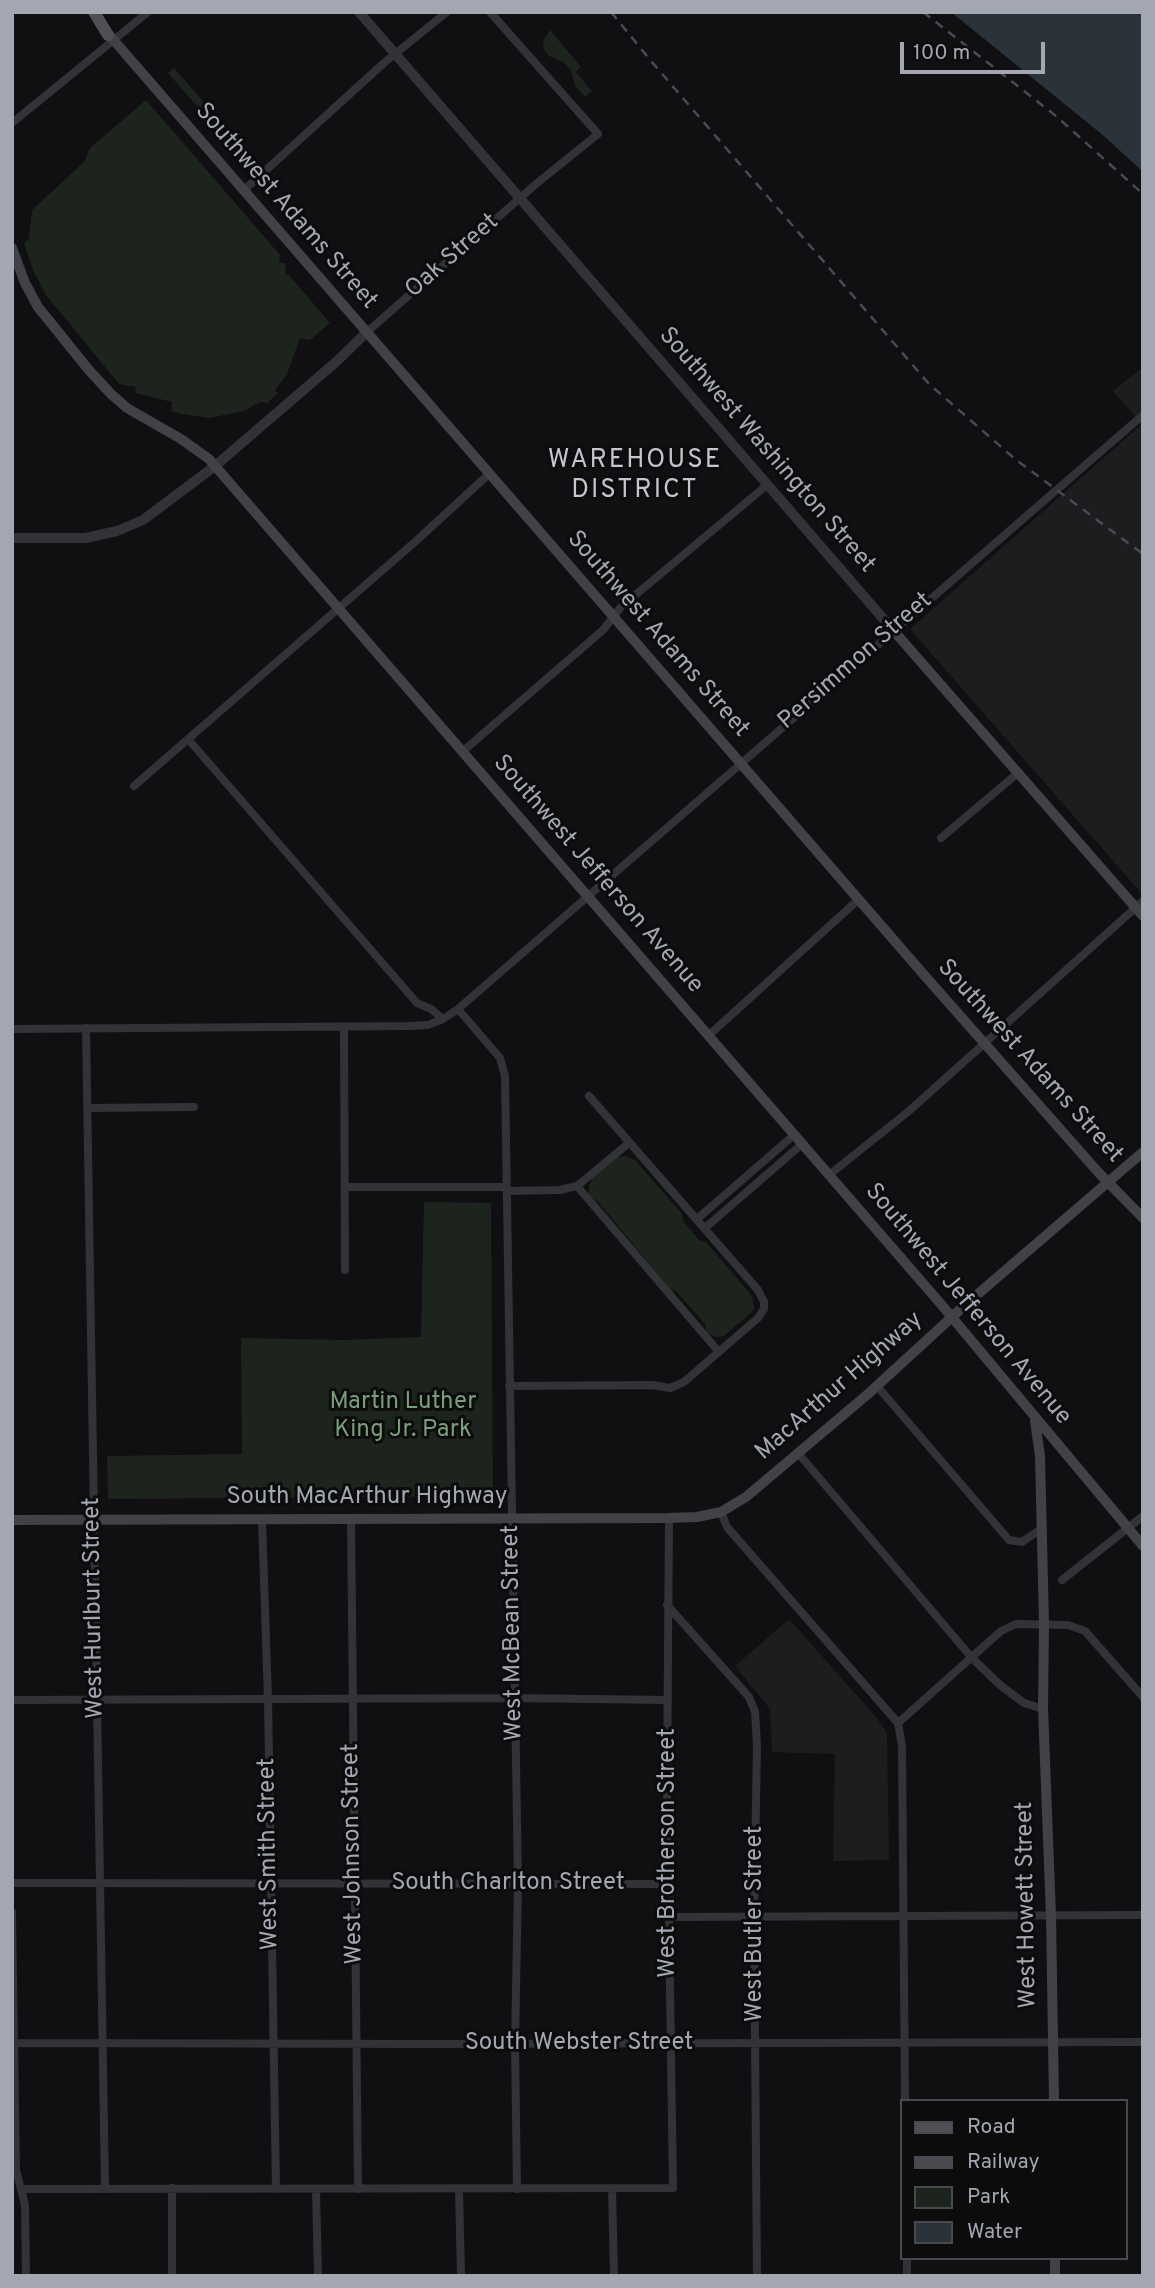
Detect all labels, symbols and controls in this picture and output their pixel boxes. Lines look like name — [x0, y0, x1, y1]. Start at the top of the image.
scale bar — [903, 28, 1048, 72]
text: 100 m — [913, 40, 970, 67]
street label: Southwest Adams Street — [188, 98, 382, 316]
street label: Oak Street — [400, 209, 506, 305]
street label: Southwest Washington Street — [652, 322, 880, 580]
district label: WAREHOUSE DISTRICT — [549, 446, 721, 508]
street label: Southwest Adams Street — [560, 526, 754, 744]
street label: Persimmon Street — [773, 587, 939, 737]
street label: Southwest Jefferson Avenue — [486, 750, 708, 1000]
street label: Southwest Adams Street — [930, 954, 1128, 1170]
street label: Southwest Jefferson Avenue — [858, 1178, 1076, 1432]
street label: MacArthur Highway — [750, 1307, 930, 1467]
park label: Martin Luther King Jr. Park — [330, 1389, 476, 1445]
street label: South MacArthur Highway — [227, 1484, 507, 1512]
street label: West Hurlburt Street — [79, 1497, 111, 1719]
street label: West McBean Street — [498, 1525, 530, 1741]
street label: West Brotherson Street — [655, 1728, 683, 1978]
street label: West Johnson Street — [338, 1743, 370, 1965]
street label: West Smith Street — [254, 1757, 286, 1951]
street label: West Howett Street — [1012, 1801, 1044, 2009]
street label: West Butler Street — [742, 1826, 770, 2022]
street label: South Charlton Street — [391, 1870, 625, 1898]
street label: South Webster Street — [465, 2030, 693, 2058]
legend — [900, 2099, 1127, 2260]
text: Road — [967, 2114, 1016, 2141]
text: Railway — [967, 2149, 1040, 2176]
text: Park — [967, 2184, 1010, 2211]
text: Water — [967, 2219, 1022, 2246]

